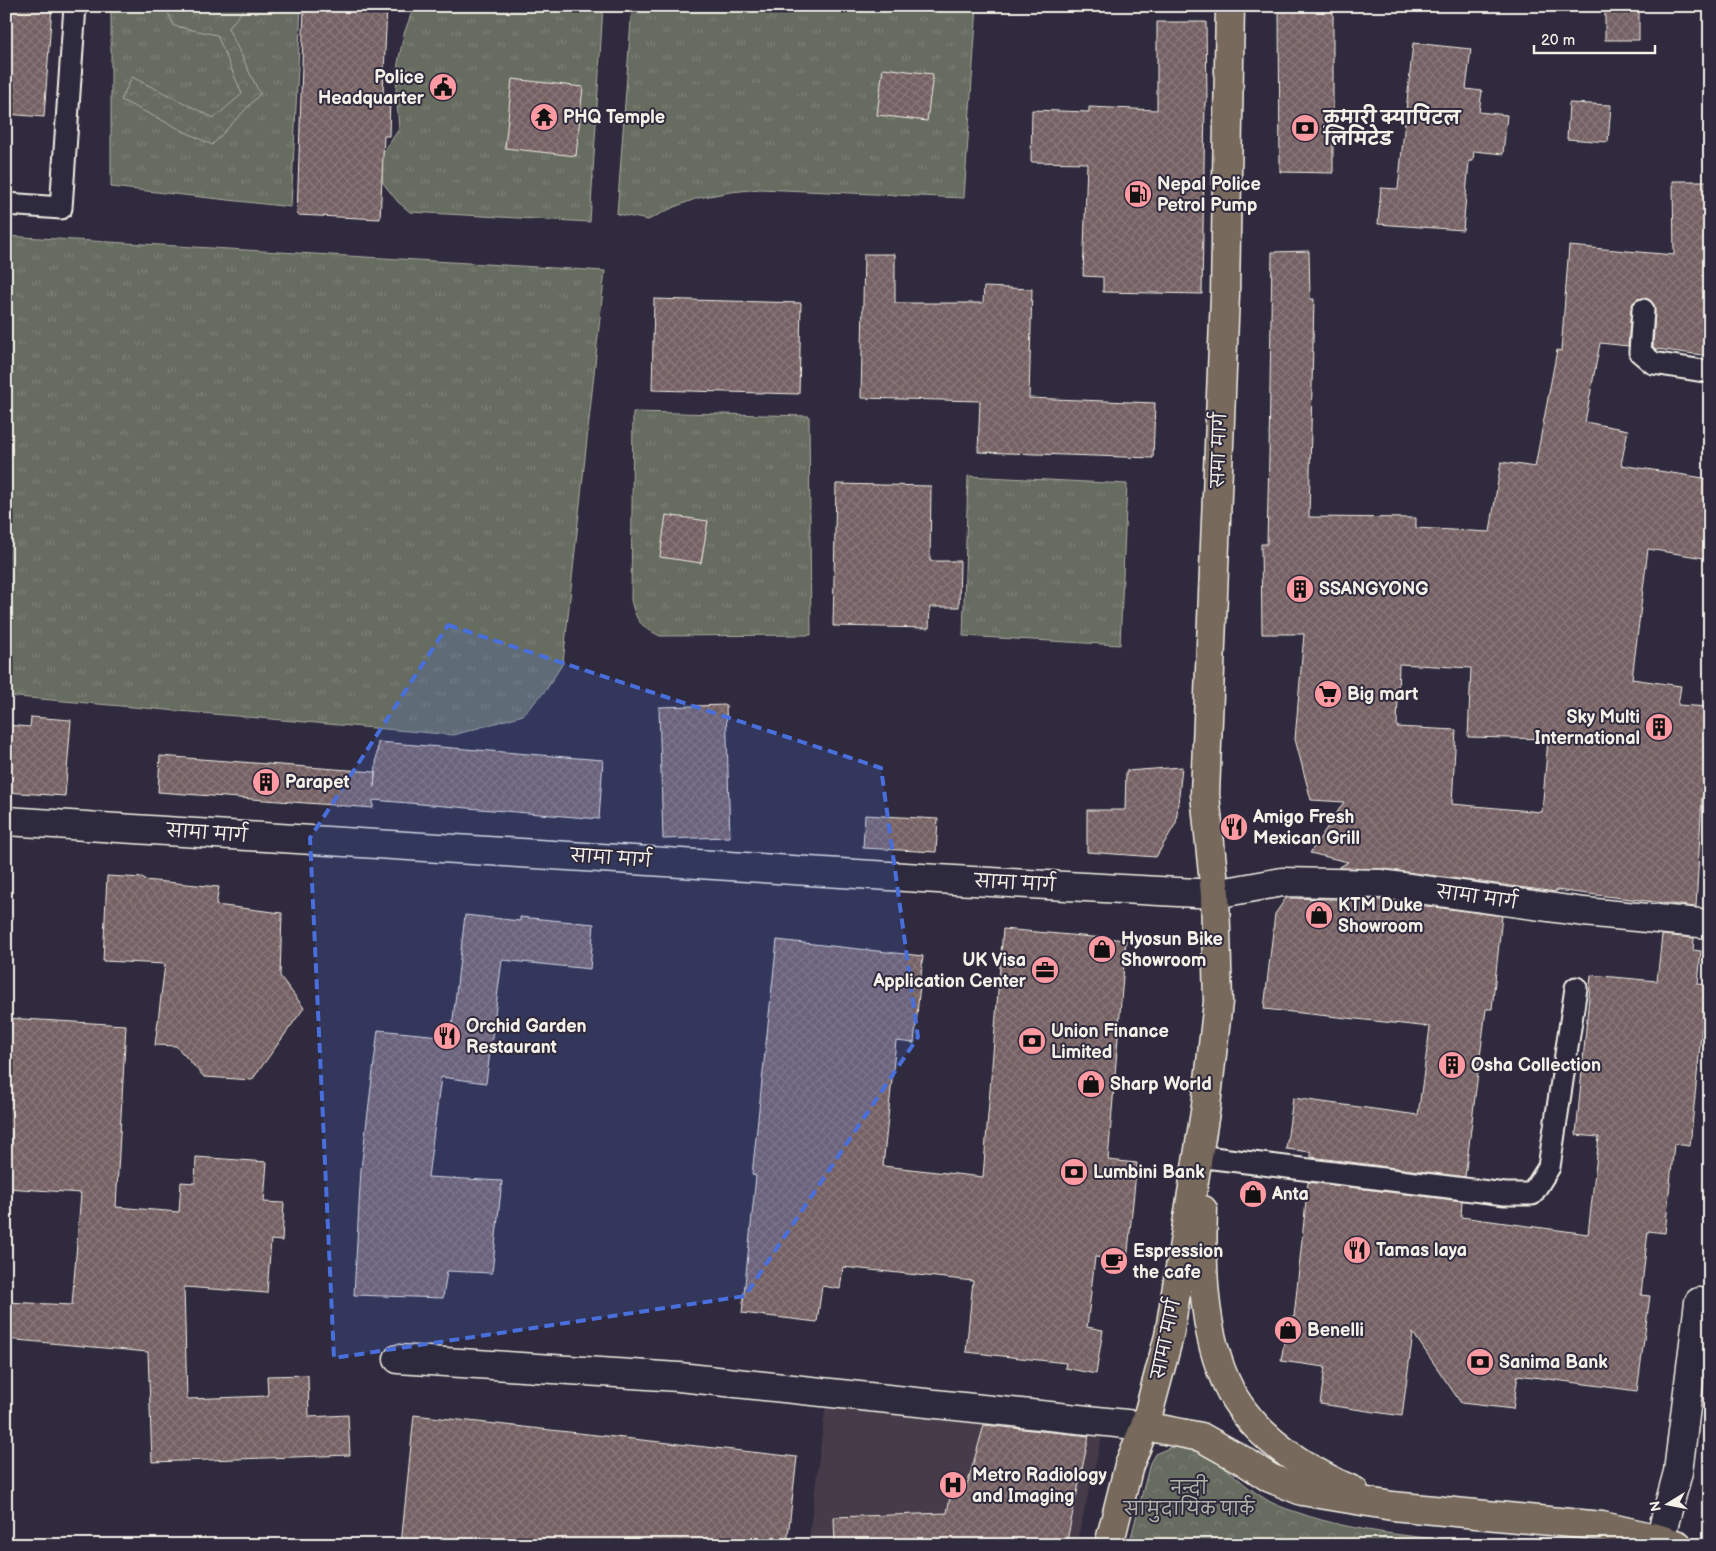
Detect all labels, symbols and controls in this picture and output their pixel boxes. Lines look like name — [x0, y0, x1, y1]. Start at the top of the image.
scale bar — [1534, 22, 1655, 54]
text: 20 m — [1541, 31, 1575, 50]
place label: Police Headquarter — [318, 67, 425, 109]
public building icon: Police Headquarter — [428, 72, 458, 102]
temple icon: PHQ Temple — [529, 102, 559, 132]
place label: कुमारी क्यापिटल लिमिटेड — [1322, 103, 1462, 150]
place label: PHQ Temple — [563, 107, 665, 128]
bank icon: कुमारी क्यापिटल लिमिटेड — [1290, 113, 1320, 143]
place label: Nepal Police Petrol Pump — [1157, 174, 1261, 216]
fuel station icon: Nepal Police Petrol Pump — [1123, 179, 1153, 209]
street label: समा मार्ग — [1204, 411, 1231, 489]
building icon: SSANGYONG — [1285, 574, 1315, 604]
place label: SSANGYONG — [1319, 579, 1429, 600]
supermarket icon: Big mart — [1313, 679, 1343, 709]
place label: Big mart — [1347, 684, 1418, 705]
place label: Sky Multi International — [1535, 707, 1640, 749]
building icon: Sky Multi International — [1644, 712, 1674, 742]
building icon: Parapet — [251, 767, 281, 797]
place label: Parapet — [285, 772, 350, 793]
place label: Amigo Fresh Mexican Grill — [1252, 807, 1360, 849]
restaurant icon: Amigo Fresh Mexican Grill — [1219, 812, 1249, 842]
street label: सामा मार्ग — [165, 816, 250, 847]
street label: सामा मार्ग — [569, 841, 654, 872]
street label: सामा मार्ग — [973, 867, 1058, 896]
street label: सामा मार्ग — [1434, 877, 1521, 914]
place label: KTM Duke Showroom — [1338, 895, 1423, 937]
shop icon: KTM Duke Showroom — [1304, 900, 1334, 930]
place label: Hyosun Bike Showroom — [1121, 929, 1223, 971]
shop icon: Hyosun Bike Showroom — [1087, 934, 1117, 964]
place label: UK Visa Application Center — [873, 950, 1027, 992]
office icon: UK Visa Application Center — [1030, 955, 1060, 985]
place label: Orchid Garden Restaurant — [466, 1016, 587, 1058]
restaurant icon: Orchid Garden Restaurant — [432, 1021, 462, 1051]
place label: Union Finance Limited — [1051, 1021, 1169, 1063]
bank icon: Union Finance Limited — [1017, 1026, 1047, 1056]
building icon: Osha Collection — [1437, 1050, 1467, 1080]
place label: Osha Collection — [1471, 1055, 1601, 1076]
shop icon: Sharp World — [1076, 1069, 1106, 1099]
place label: Sharp World — [1110, 1074, 1212, 1095]
bank icon: Lumbini Bank — [1059, 1157, 1089, 1187]
place label: Lumbini Bank — [1093, 1162, 1205, 1183]
shop icon: Anta — [1238, 1179, 1268, 1209]
place label: Anta — [1271, 1184, 1309, 1205]
restaurant icon: Tamas laya — [1342, 1235, 1372, 1265]
place label: Tamas laya — [1376, 1240, 1467, 1261]
place label: Espression the cafe — [1132, 1241, 1223, 1283]
cafe icon: Espression the cafe — [1099, 1246, 1129, 1276]
street label: सामा मार्ग — [1144, 1295, 1186, 1382]
shop icon: Benelli — [1273, 1315, 1303, 1345]
place label: Benelli — [1307, 1320, 1364, 1341]
bank icon: Sanima Bank — [1465, 1347, 1495, 1377]
place label: Sanima Bank — [1499, 1352, 1608, 1373]
place label: Metro Radiology and Imaging — [972, 1465, 1108, 1507]
hospital icon: Metro Radiology and Imaging — [938, 1470, 968, 1500]
park label: नन्दी सामुदायिक पार्क — [1123, 1474, 1255, 1523]
north arrow — [1644, 1478, 1694, 1528]
text: N — [1646, 1500, 1665, 1513]

